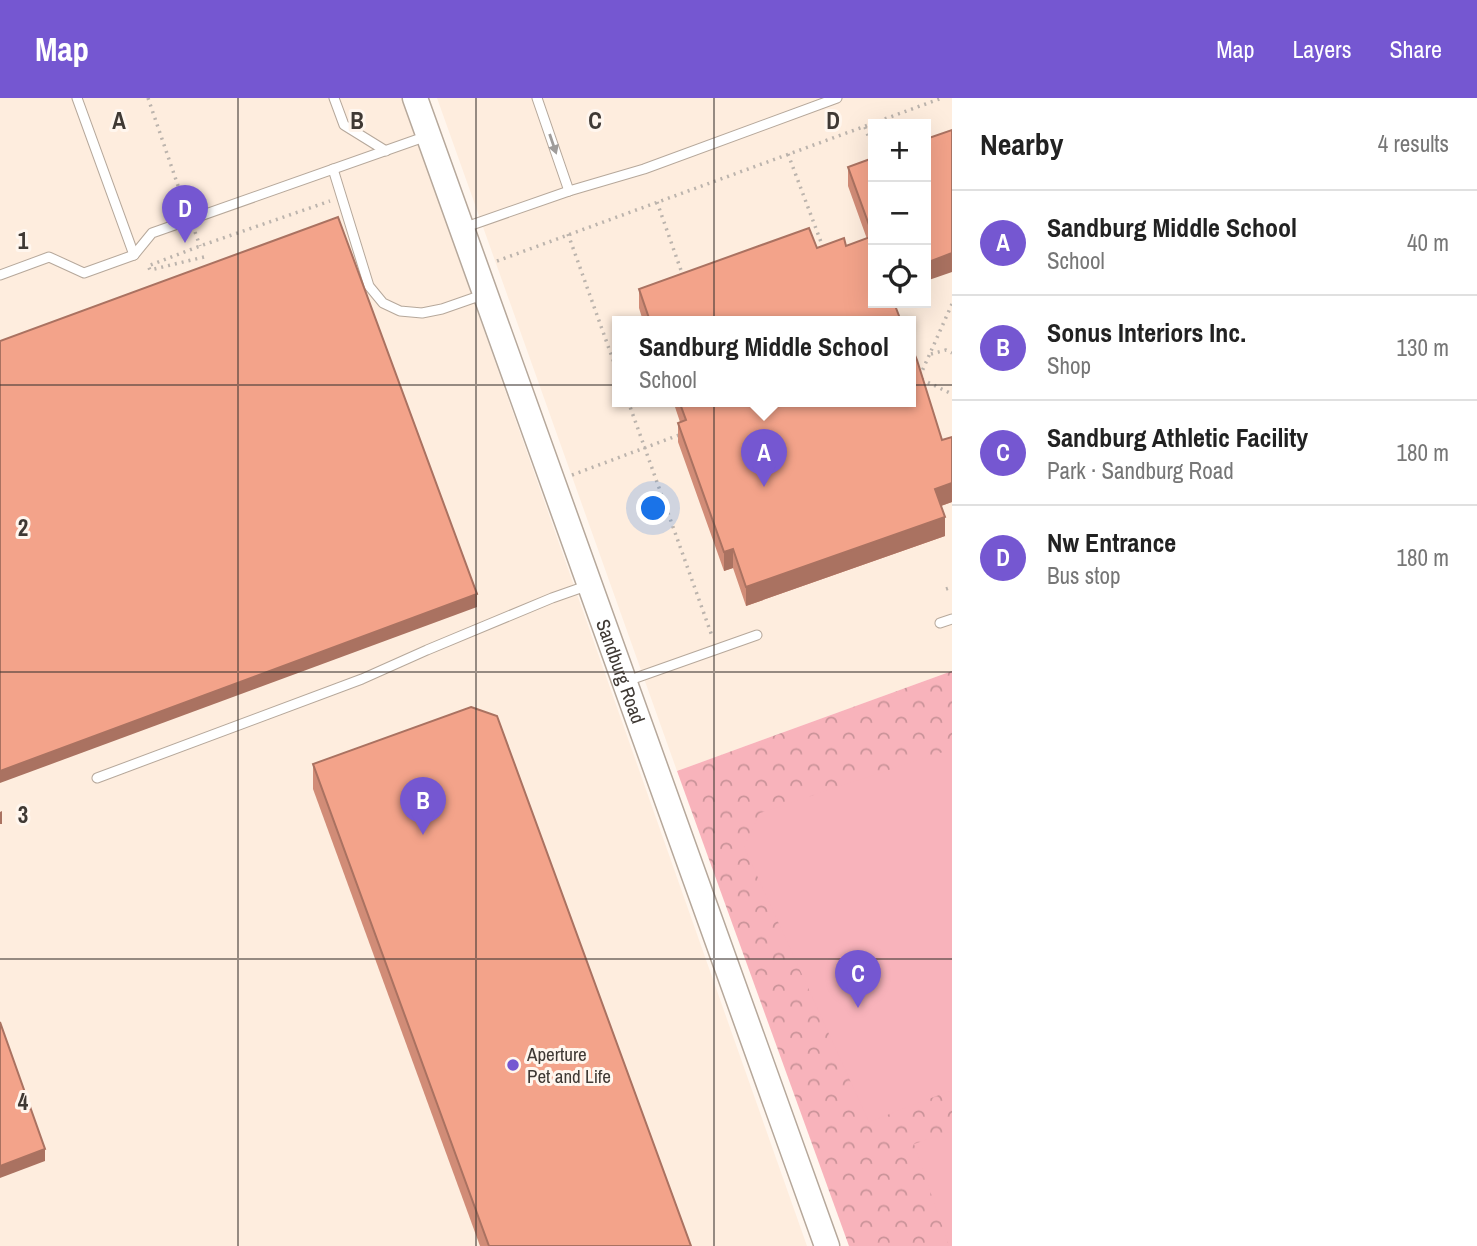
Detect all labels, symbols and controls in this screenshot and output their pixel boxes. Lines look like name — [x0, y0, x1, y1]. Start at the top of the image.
text: Map — [35, 27, 89, 71]
text: Map — [1216, 33, 1254, 65]
text: Layers — [1292, 33, 1351, 65]
text: Share — [1389, 33, 1442, 65]
text: A — [112, 105, 126, 136]
text: B — [350, 105, 364, 136]
text: C — [588, 105, 602, 136]
text: D — [826, 105, 840, 136]
map controls — [868, 119, 931, 308]
button: + — [868, 119, 931, 182]
text: Nearby — [980, 124, 1063, 164]
text: 4 results — [1378, 128, 1449, 159]
one-way arrow — [548, 134, 559, 155]
button: − — [868, 182, 931, 245]
pin: D — [162, 185, 208, 243]
text: Sandburg Middle School — [1047, 210, 1297, 245]
text: 1 — [18, 225, 29, 256]
text: A — [996, 227, 1010, 258]
text: 40 m — [1407, 227, 1449, 258]
button: locate — [868, 245, 931, 308]
text: School — [1047, 245, 1105, 276]
text: Sonus Interiors Inc. — [1047, 315, 1246, 350]
popup — [612, 316, 916, 407]
text: Sandburg Middle School — [639, 329, 889, 364]
text: B — [996, 332, 1010, 363]
text: 130 m — [1397, 332, 1449, 363]
text: Shop — [1047, 350, 1091, 381]
text: School — [639, 364, 697, 395]
text: Sandburg Athletic Facility — [1047, 420, 1308, 455]
pin: A — [741, 429, 787, 487]
text: C — [996, 437, 1010, 468]
text: 180 m — [1397, 437, 1449, 468]
text: Park · Sandburg Road — [1047, 455, 1234, 486]
your location — [636, 491, 670, 525]
text: 2 — [18, 512, 28, 543]
text: Nw Entrance — [1047, 525, 1176, 560]
text: D — [996, 542, 1010, 573]
text: 180 m — [1397, 542, 1449, 573]
text: Bus stop — [1047, 560, 1120, 591]
street label: Sandburg Road — [590, 615, 651, 727]
pin: B — [400, 777, 446, 835]
text: 3 — [18, 799, 28, 830]
pin: C — [835, 950, 881, 1008]
place label: Aperture Pet and Life — [526, 1041, 611, 1089]
marker: Aperture Pet and Life — [505, 1057, 521, 1073]
text: 4 — [18, 1086, 29, 1117]

